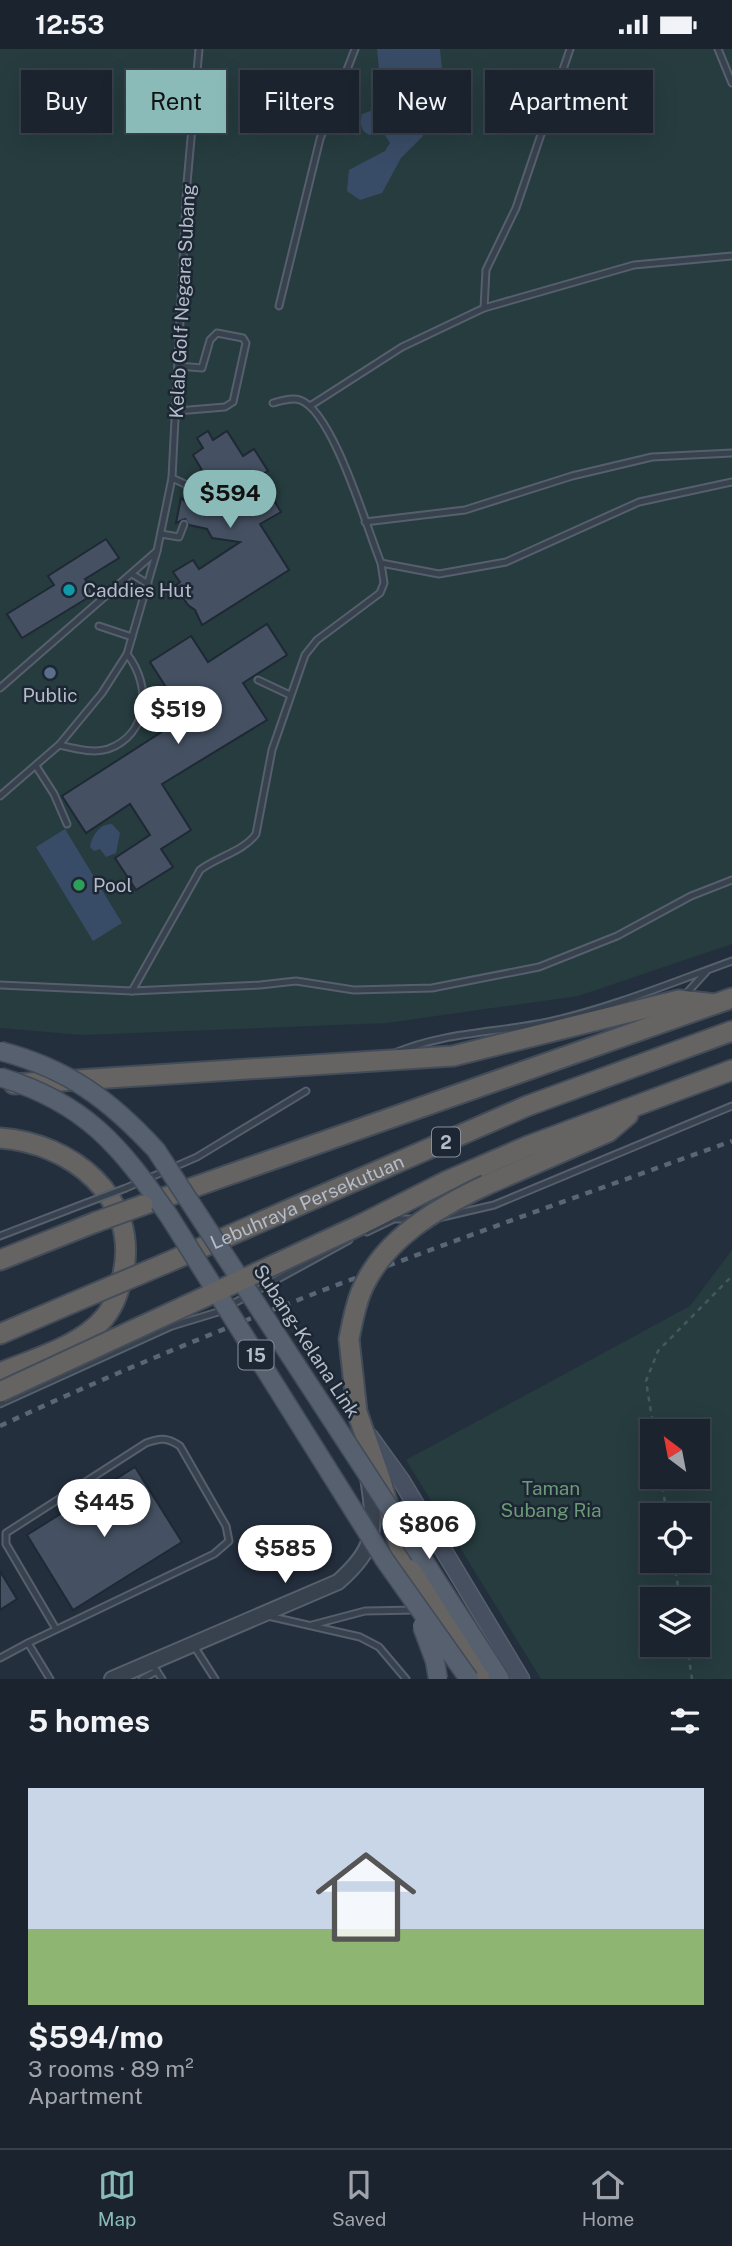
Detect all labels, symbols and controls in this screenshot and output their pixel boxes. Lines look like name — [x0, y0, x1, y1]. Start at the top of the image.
text: 12:53 — [35, 9, 105, 40]
chip: Buy — [21, 70, 112, 133]
chip: Rent — [126, 70, 226, 133]
chip: Filters — [240, 70, 359, 133]
chip: New — [373, 70, 471, 133]
chip: Apartment — [485, 70, 653, 133]
street label: Kelab Golf Negara Subang — [165, 183, 199, 419]
pin: $594 — [189, 470, 271, 530]
text: $594 — [199, 479, 261, 506]
place label: Caddies Hut — [83, 579, 192, 601]
marker: Caddies Hut — [61, 582, 77, 598]
marker: Public — [42, 665, 58, 681]
place label: Public — [22, 684, 78, 706]
pin: $519 — [137, 687, 219, 746]
text: $519 — [150, 695, 206, 722]
place label: Pool — [93, 874, 132, 896]
marker: Pool — [71, 877, 87, 893]
road number: 2 — [432, 1127, 460, 1157]
street label: Lebuhraya Persekutuan — [207, 1150, 407, 1254]
street label: Subang-Kelana Link — [249, 1261, 365, 1422]
road number: 15 — [238, 1341, 274, 1370]
north arrow — [640, 1419, 710, 1489]
map controls — [640, 1419, 710, 1657]
park label: Taman Subang Ria — [501, 1477, 601, 1521]
pin: $445 — [63, 1479, 145, 1539]
text: $445 — [73, 1488, 135, 1515]
pin: $806 — [388, 1501, 470, 1561]
button: locate — [640, 1503, 710, 1573]
text: $806 — [399, 1510, 459, 1537]
pin: $585 — [244, 1525, 326, 1585]
text: $585 — [254, 1534, 316, 1561]
button: layers — [640, 1587, 710, 1657]
icon: filters — [666, 1702, 704, 1740]
text: 5 homes — [28, 1703, 150, 1739]
icon: home — [303, 1834, 429, 1960]
text: $594/mo — [28, 2019, 164, 2055]
text: 3 rooms · 89 m² — [28, 2055, 194, 2082]
text: Apartment — [28, 2082, 143, 2109]
tab: Map — [98, 2166, 136, 2230]
tab: Saved — [332, 2166, 386, 2230]
tab: Home — [582, 2166, 634, 2230]

